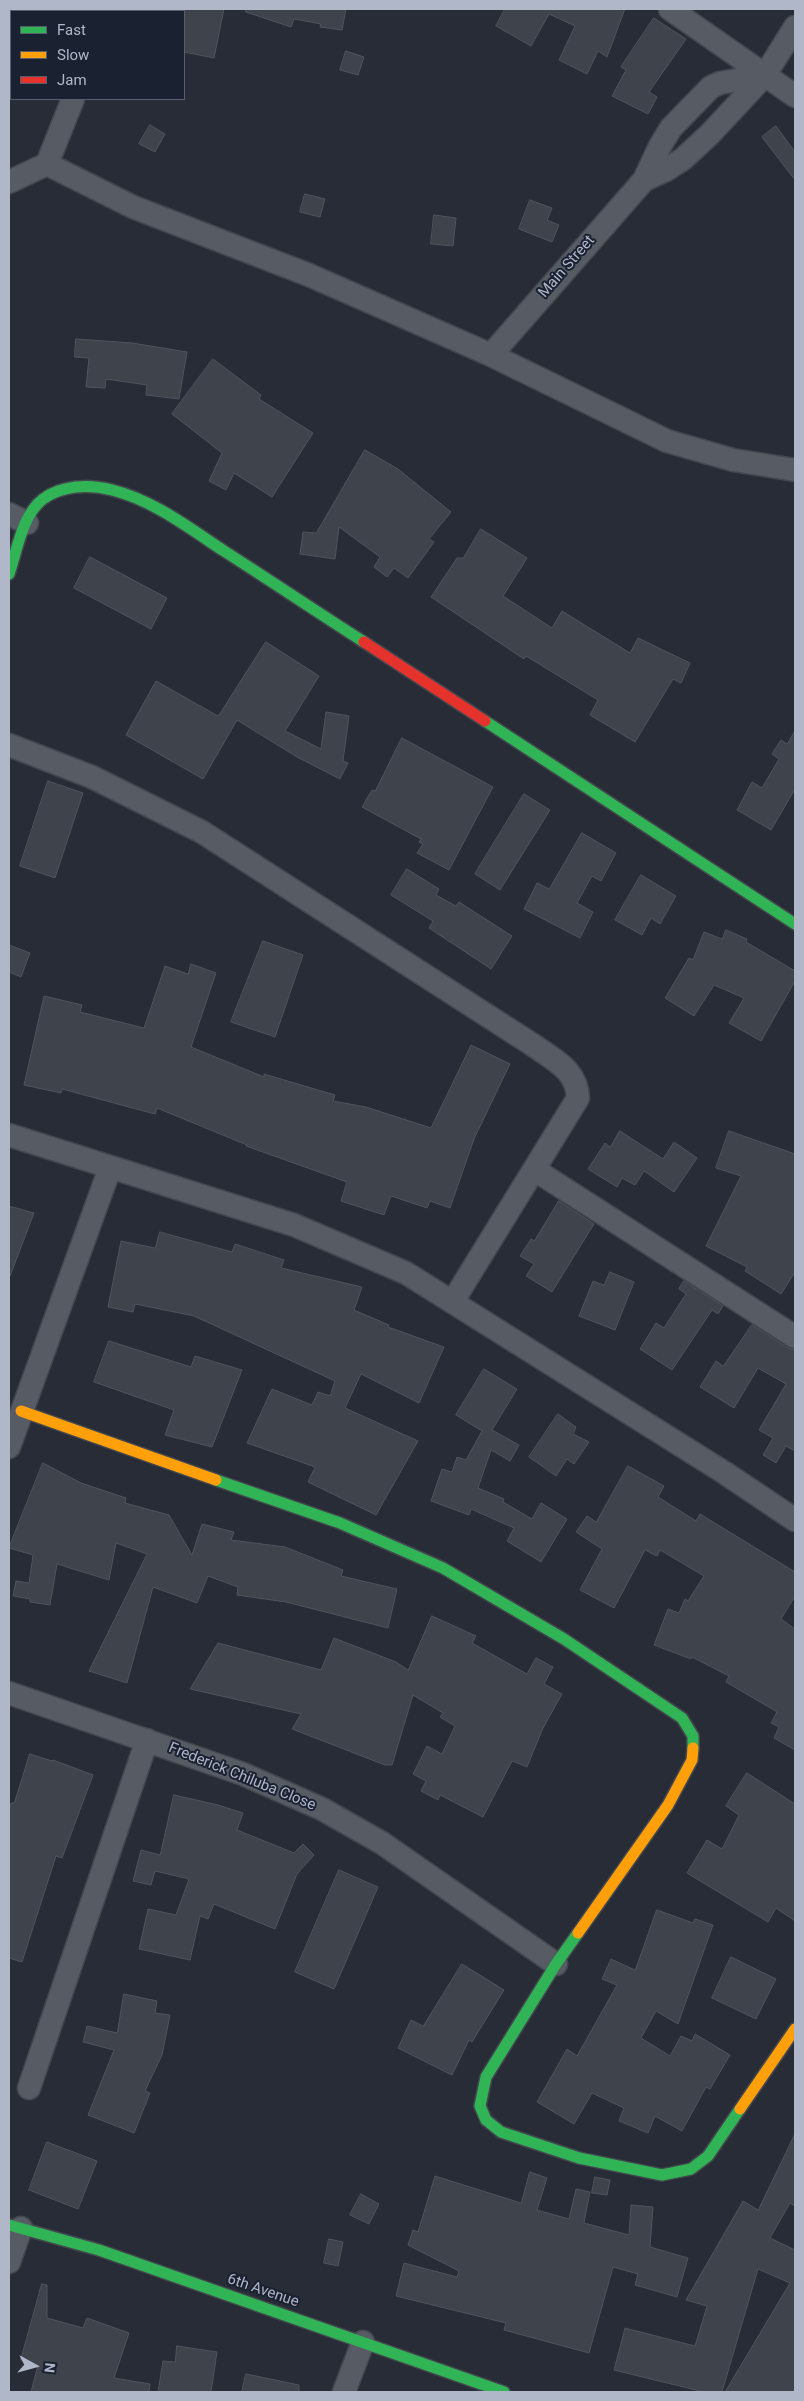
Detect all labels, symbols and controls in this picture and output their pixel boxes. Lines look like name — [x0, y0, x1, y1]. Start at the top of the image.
legend — [10, 10, 185, 100]
text: Fast — [57, 21, 86, 39]
text: Slow — [57, 46, 89, 64]
text: Jam — [57, 71, 87, 89]
street label: Main Street — [535, 232, 599, 302]
street label: Frederick Chiluba Close — [166, 1739, 318, 1815]
street label: 6th Avenue — [225, 2270, 301, 2312]
north arrow — [10, 2341, 60, 2391]
text: N — [41, 2362, 58, 2374]

